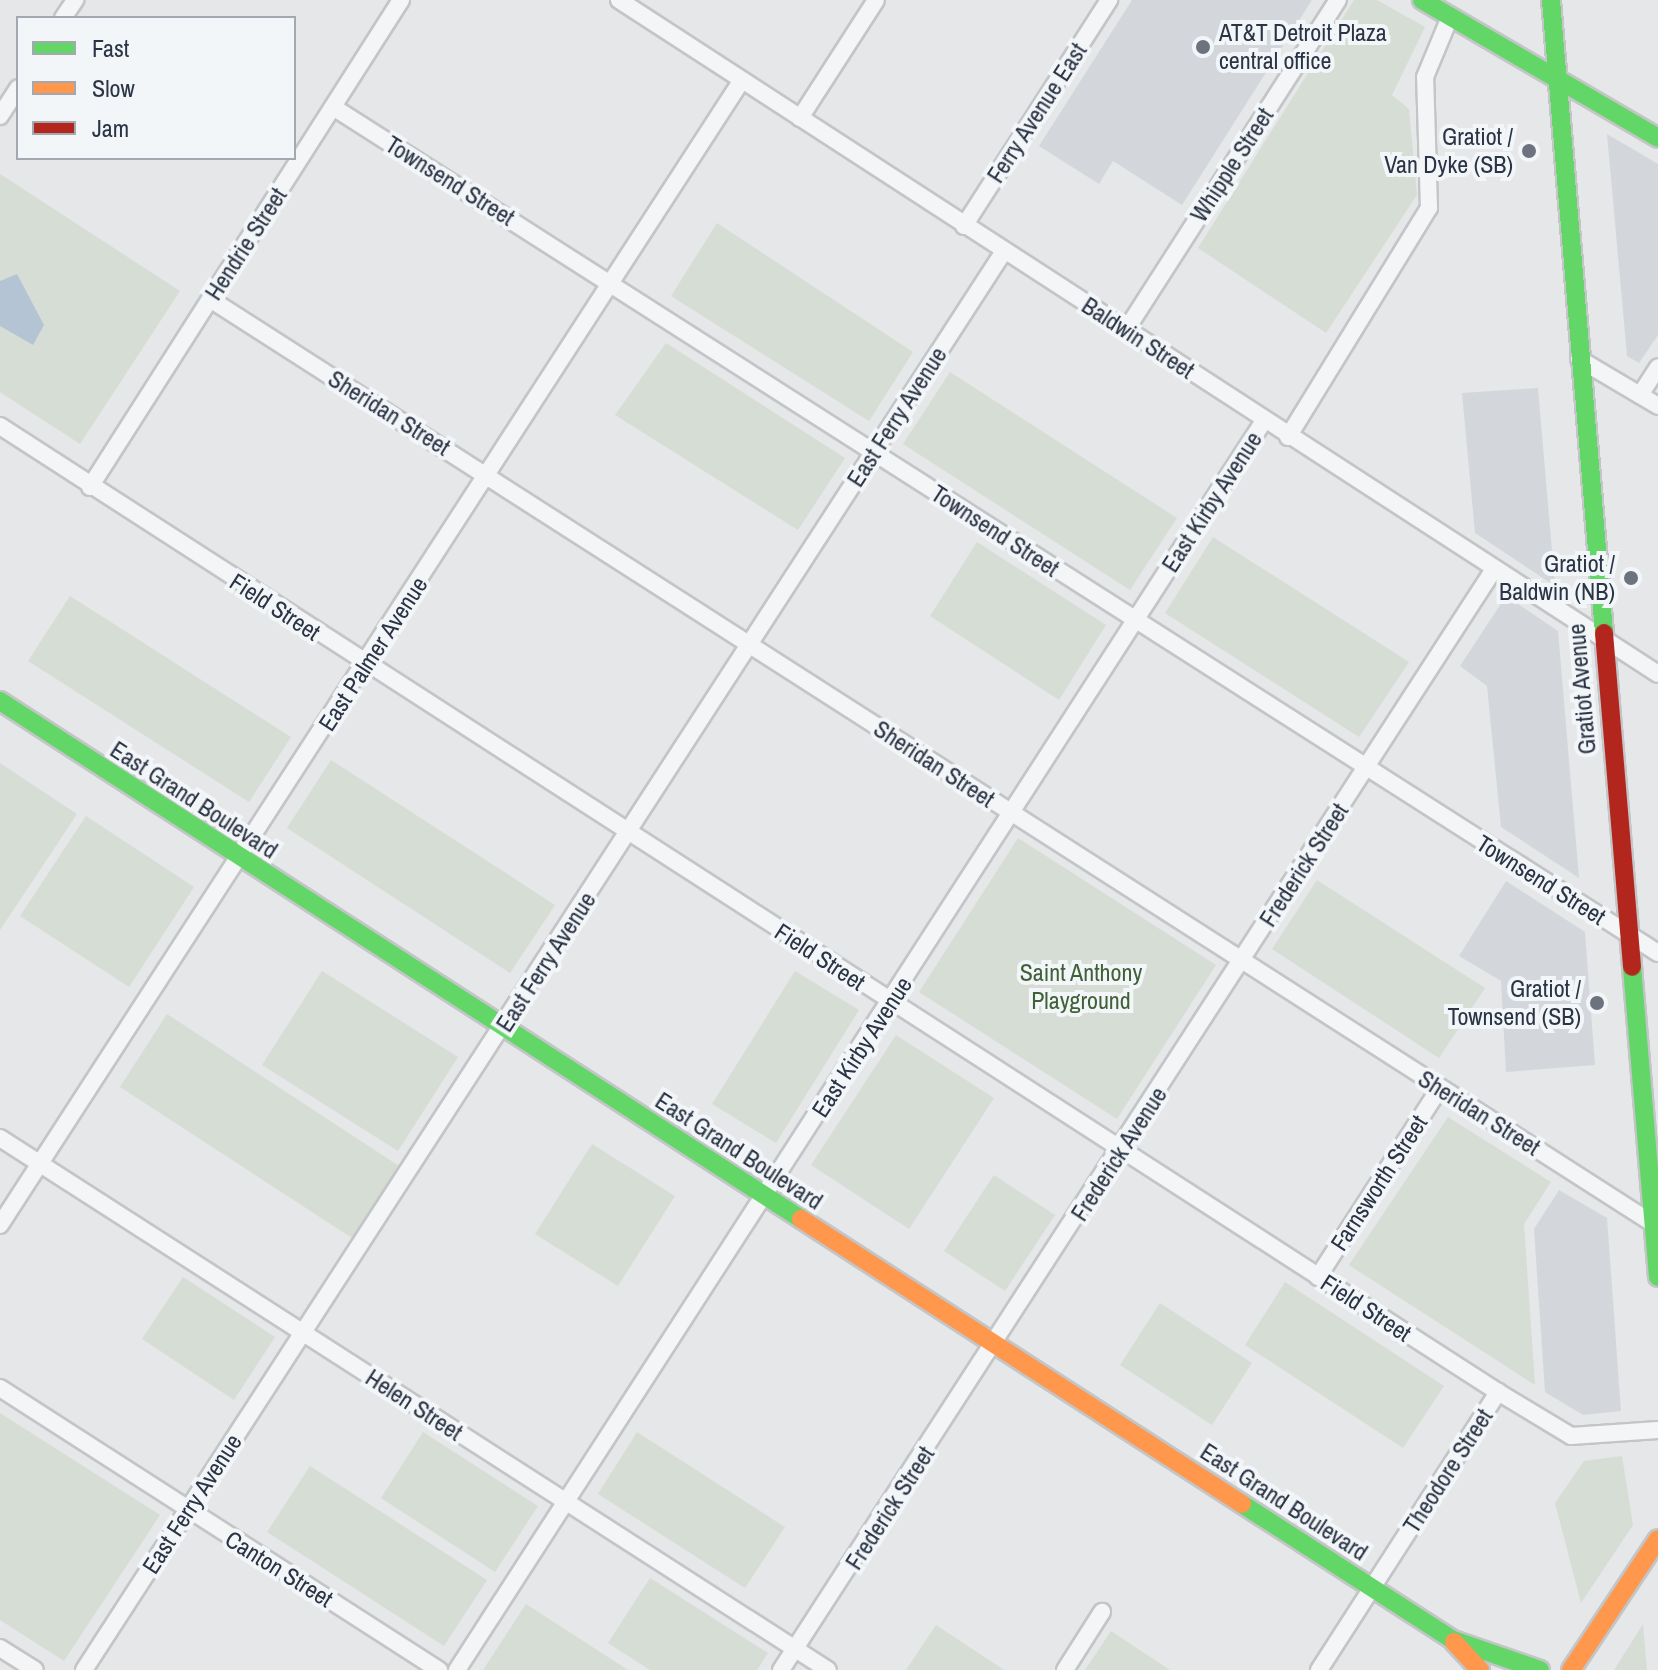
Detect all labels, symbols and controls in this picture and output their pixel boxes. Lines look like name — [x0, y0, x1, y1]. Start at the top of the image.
legend — [16, 16, 296, 160]
place label: AT&T Detroit Plaza central office — [1219, 19, 1387, 75]
text: Fast — [92, 32, 129, 64]
street label: Ferry Avenue East — [981, 37, 1093, 189]
marker: AT&T Detroit Plaza central office — [1194, 38, 1212, 56]
text: Slow — [92, 72, 135, 104]
street label: Whipple Street — [1184, 103, 1280, 227]
text: Jam — [92, 112, 129, 144]
place label: Gratiot / Van Dyke (SB) — [1384, 123, 1513, 179]
street label: Townsend Street — [380, 130, 520, 232]
marker: Gratiot / Van Dyke (SB) — [1520, 142, 1538, 160]
street label: Hendrie Street — [199, 182, 293, 306]
street label: Baldwin Street — [1076, 291, 1200, 385]
street label: East Ferry Avenue — [841, 341, 953, 493]
street label: Sheridan Street — [323, 364, 455, 462]
street label: East Kirby Avenue — [1156, 426, 1268, 578]
street label: Townsend Street — [926, 479, 1064, 583]
place label: Gratiot / Baldwin (NB) — [1499, 550, 1615, 606]
street label: Field Street — [224, 567, 326, 647]
marker: Gratiot / Baldwin (NB) — [1622, 569, 1640, 587]
street label: East Palmer Avenue — [312, 571, 434, 737]
street label: Gratiot Avenue — [1562, 622, 1602, 756]
street label: Sheridan Street — [868, 714, 1000, 814]
street label: East Grand Boulevard — [105, 735, 283, 865]
street label: Frederick Street — [1253, 798, 1355, 932]
street label: Townsend Street — [1471, 829, 1611, 931]
street label: East Ferry Avenue — [490, 886, 602, 1038]
street label: Field Street — [769, 917, 871, 997]
park label: Saint Anthony Playground — [1019, 959, 1143, 1015]
street label: East Kirby Avenue — [806, 971, 918, 1123]
place label: Gratiot / Townsend (SB) — [1448, 975, 1581, 1031]
marker: Gratiot / Townsend (SB) — [1588, 994, 1606, 1012]
street label: Sheridan Street — [1413, 1064, 1545, 1162]
street label: Frederick Avenue — [1065, 1081, 1173, 1227]
street label: East Grand Boulevard — [650, 1086, 828, 1216]
street label: Farnsworth Street — [1325, 1110, 1433, 1256]
street label: Field Street — [1315, 1268, 1417, 1348]
street label: Helen Street — [360, 1363, 468, 1447]
street label: Theodore Street — [1397, 1404, 1499, 1538]
street label: East Ferry Avenue — [136, 1428, 248, 1580]
street label: East Grand Boulevard — [1195, 1437, 1373, 1567]
street label: Frederick Street — [839, 1441, 941, 1575]
street label: Canton Street — [220, 1525, 338, 1613]

